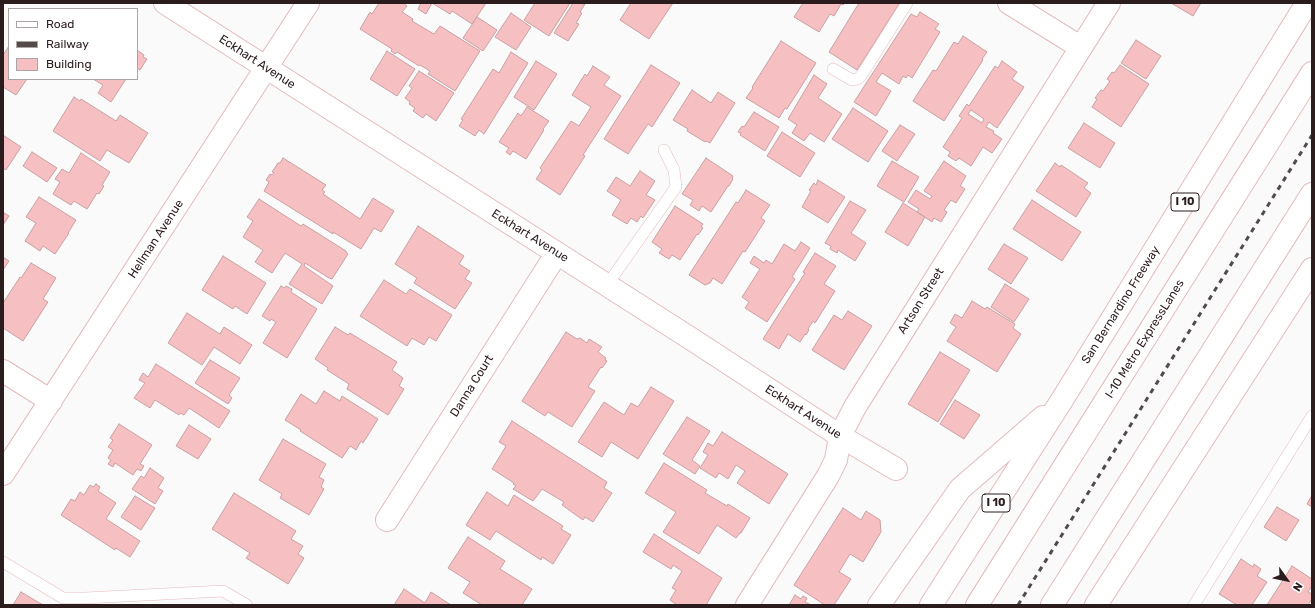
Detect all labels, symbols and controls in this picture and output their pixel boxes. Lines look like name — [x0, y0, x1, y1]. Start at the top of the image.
legend — [8, 8, 138, 80]
text: Road — [46, 17, 74, 31]
street label: Eckhart Avenue — [216, 32, 298, 92]
text: Railway — [46, 37, 89, 51]
text: Building — [46, 57, 92, 71]
road number: I 10 — [1171, 193, 1199, 211]
street label: Hellman Avenue — [125, 197, 187, 281]
street label: Eckhart Avenue — [489, 207, 571, 265]
street label: San Bernardino Freeway — [1079, 243, 1163, 367]
street label: Artson Street — [895, 265, 947, 337]
street label: I-10 Metro ExpressLanes — [1103, 277, 1187, 401]
street label: Danna Court — [447, 352, 497, 420]
street label: Eckhart Avenue — [762, 382, 844, 442]
road number: I 10 — [982, 494, 1010, 512]
north arrow — [1267, 560, 1307, 600]
text: N — [1290, 580, 1305, 594]

